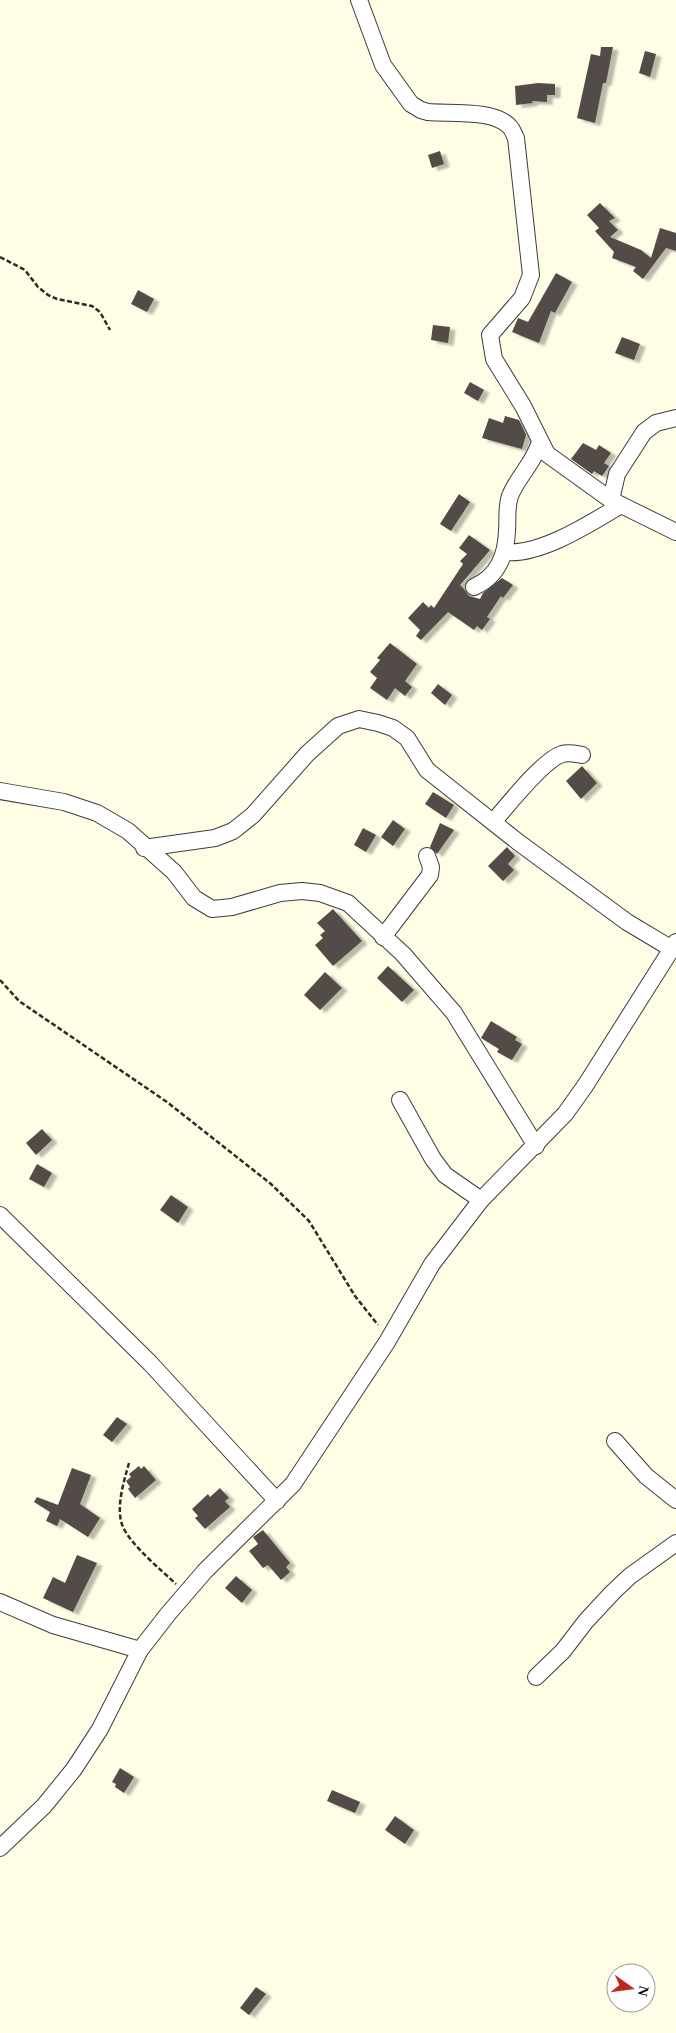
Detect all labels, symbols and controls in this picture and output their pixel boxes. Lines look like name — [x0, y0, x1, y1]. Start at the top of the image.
north arrow — [606, 1963, 656, 2013]
text: N — [635, 1984, 652, 1998]

